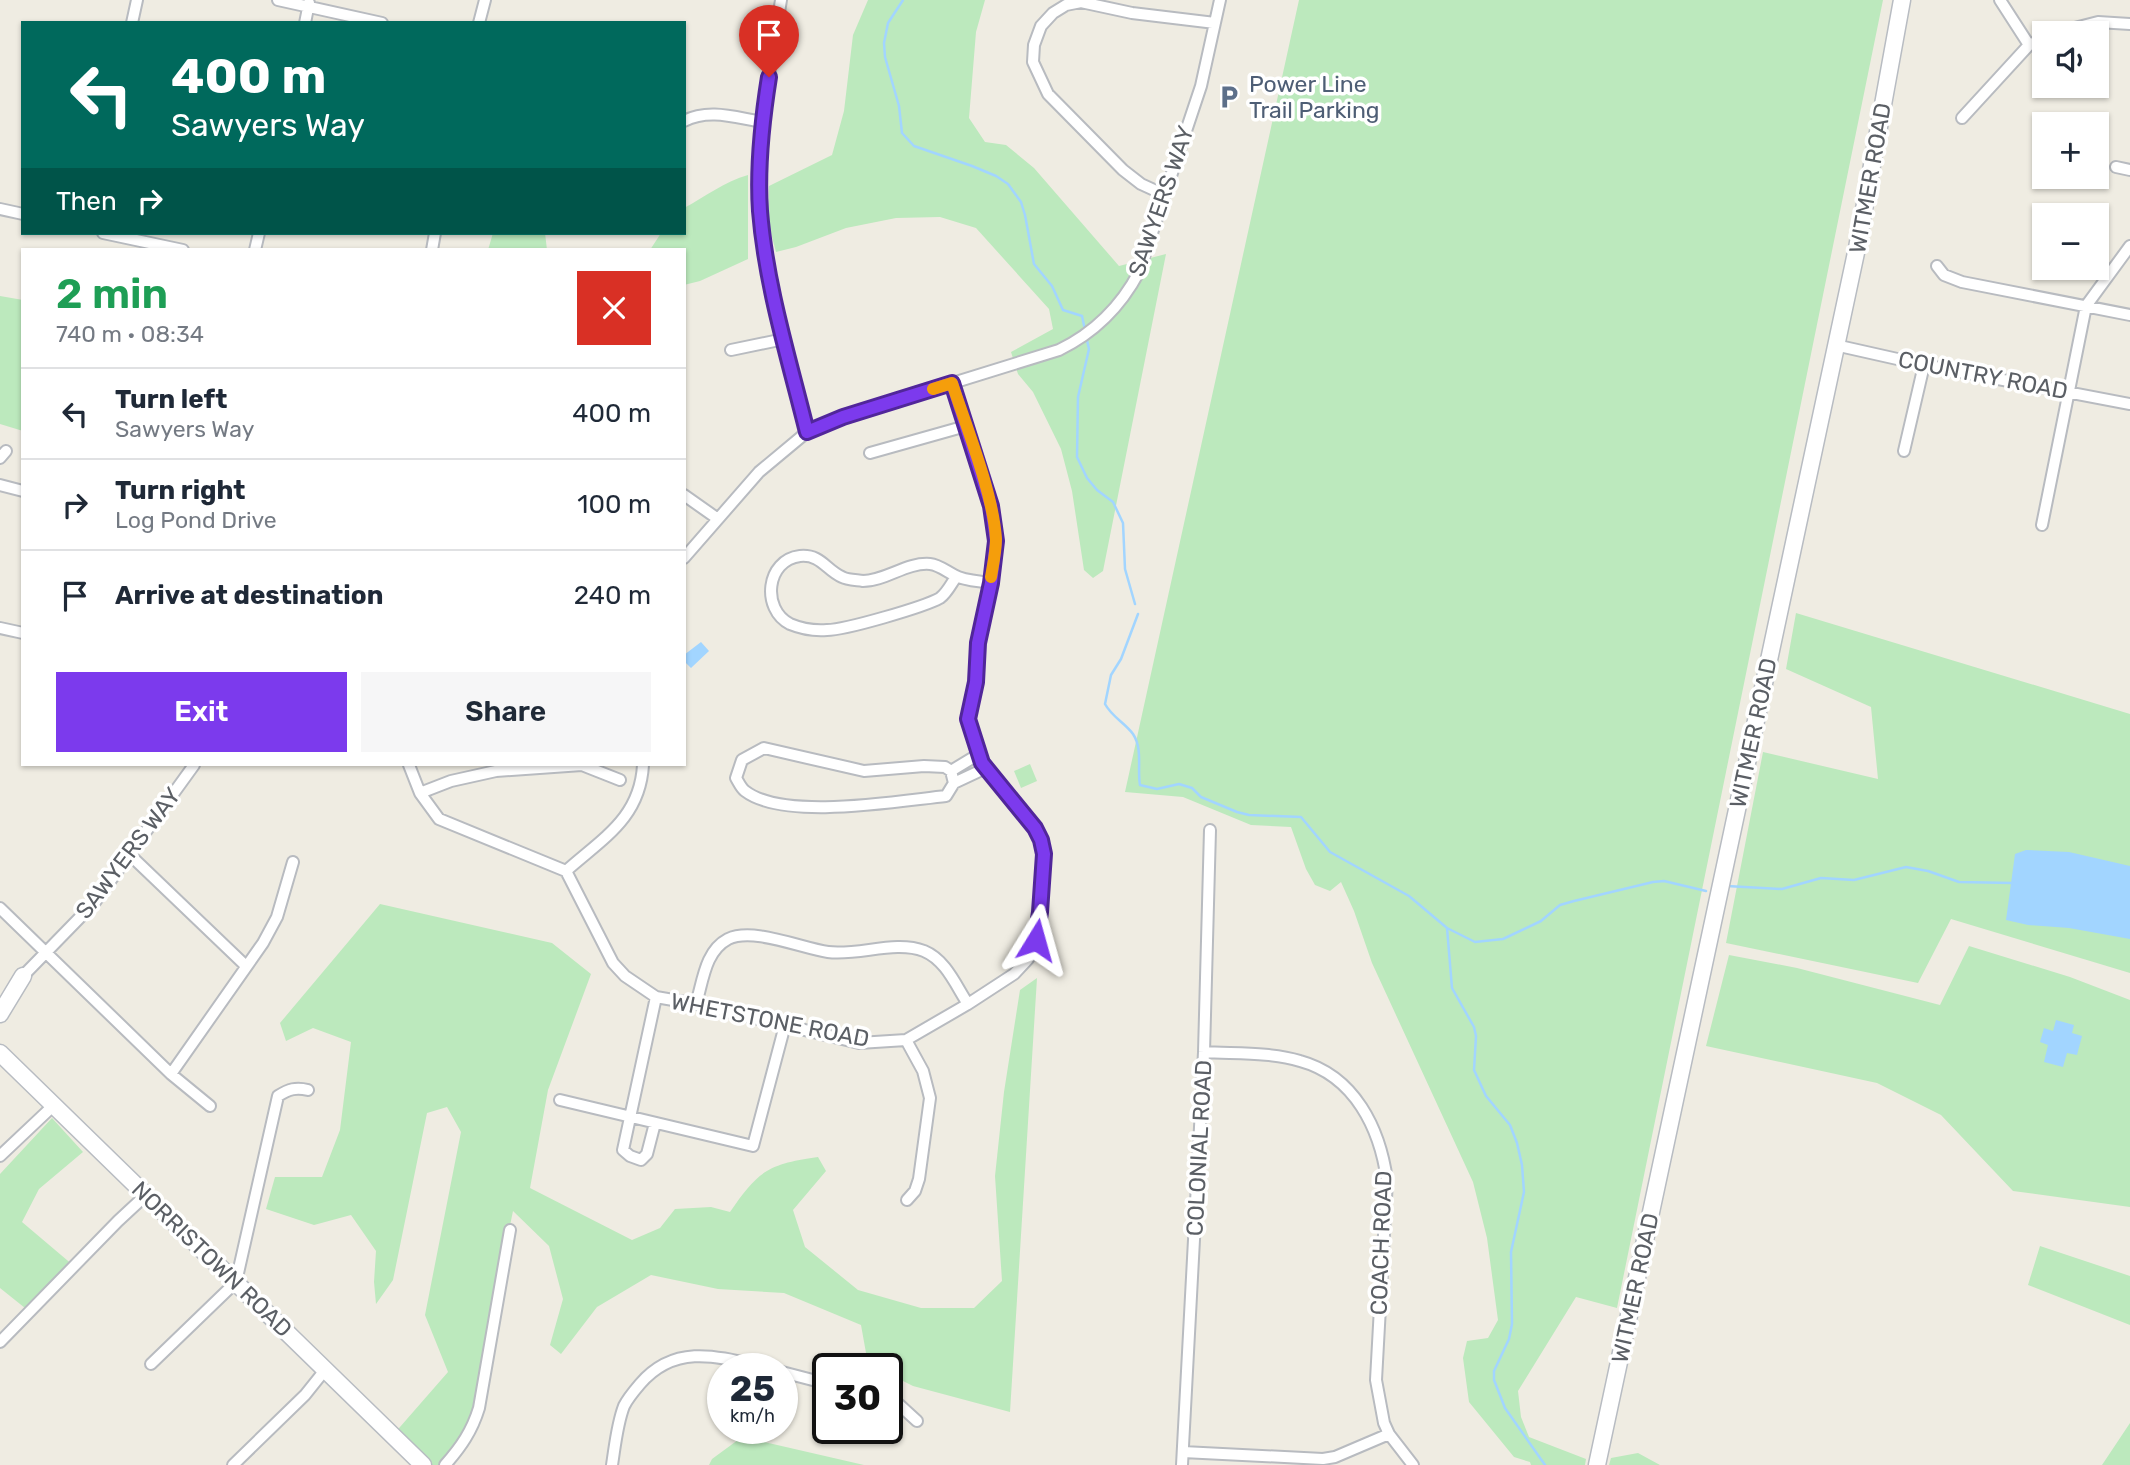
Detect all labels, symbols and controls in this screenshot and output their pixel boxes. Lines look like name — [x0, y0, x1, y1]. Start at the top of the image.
pin — [739, 5, 799, 77]
icon: arrive — [750, 16, 788, 54]
map controls — [2032, 21, 2109, 280]
button: sound — [2032, 21, 2109, 98]
text: 400 m — [171, 47, 326, 105]
icon: left — [56, 49, 147, 140]
place label: Power Line Trail Parking — [1249, 70, 1380, 124]
parking icon: Power Line Trail Parking — [1215, 83, 1243, 111]
street label: WITMER ROAD — [1843, 100, 1897, 256]
text: Sawyers Way — [171, 106, 365, 144]
button: + — [2032, 112, 2109, 189]
street label: SAWYERS WAY — [1122, 122, 1200, 280]
icon: right — [131, 182, 169, 220]
text: Then — [56, 186, 117, 217]
button: − — [2032, 203, 2109, 280]
text: 2 min — [56, 269, 168, 319]
button: close — [577, 271, 651, 345]
text: 740 m · 08:34 — [56, 320, 204, 348]
street label: COUNTRY ROAD — [1896, 345, 2070, 405]
text: Turn left — [115, 384, 227, 415]
icon: left — [56, 395, 94, 433]
text: 400 m — [572, 398, 651, 429]
text: Sawyers Way — [115, 415, 254, 443]
text: Turn right — [115, 475, 245, 506]
icon: right — [56, 486, 94, 524]
text: 100 m — [577, 489, 651, 520]
text: Log Pond Drive — [115, 506, 277, 534]
icon: arrive — [56, 577, 94, 615]
text: Arrive at destination — [115, 580, 383, 611]
text: 240 m — [574, 580, 651, 611]
street label: WITMER ROAD — [1723, 656, 1783, 810]
button: Exit — [56, 672, 347, 752]
button: Share — [361, 672, 651, 752]
street label: SAWYERS WAY — [70, 782, 187, 924]
position arrow — [999, 903, 1073, 977]
street label: WHETSTONE ROAD — [668, 987, 872, 1053]
street label: COLONIAL ROAD — [1180, 1059, 1218, 1237]
street label: COACH ROAD — [1364, 1170, 1398, 1316]
street label: NORRISTOWN ROAD — [126, 1175, 298, 1343]
street label: WITMER ROAD — [1605, 1211, 1665, 1365]
speed limit sign: 30 — [812, 1353, 903, 1444]
text: 25 — [730, 1368, 775, 1410]
text: km/h — [730, 1405, 775, 1427]

